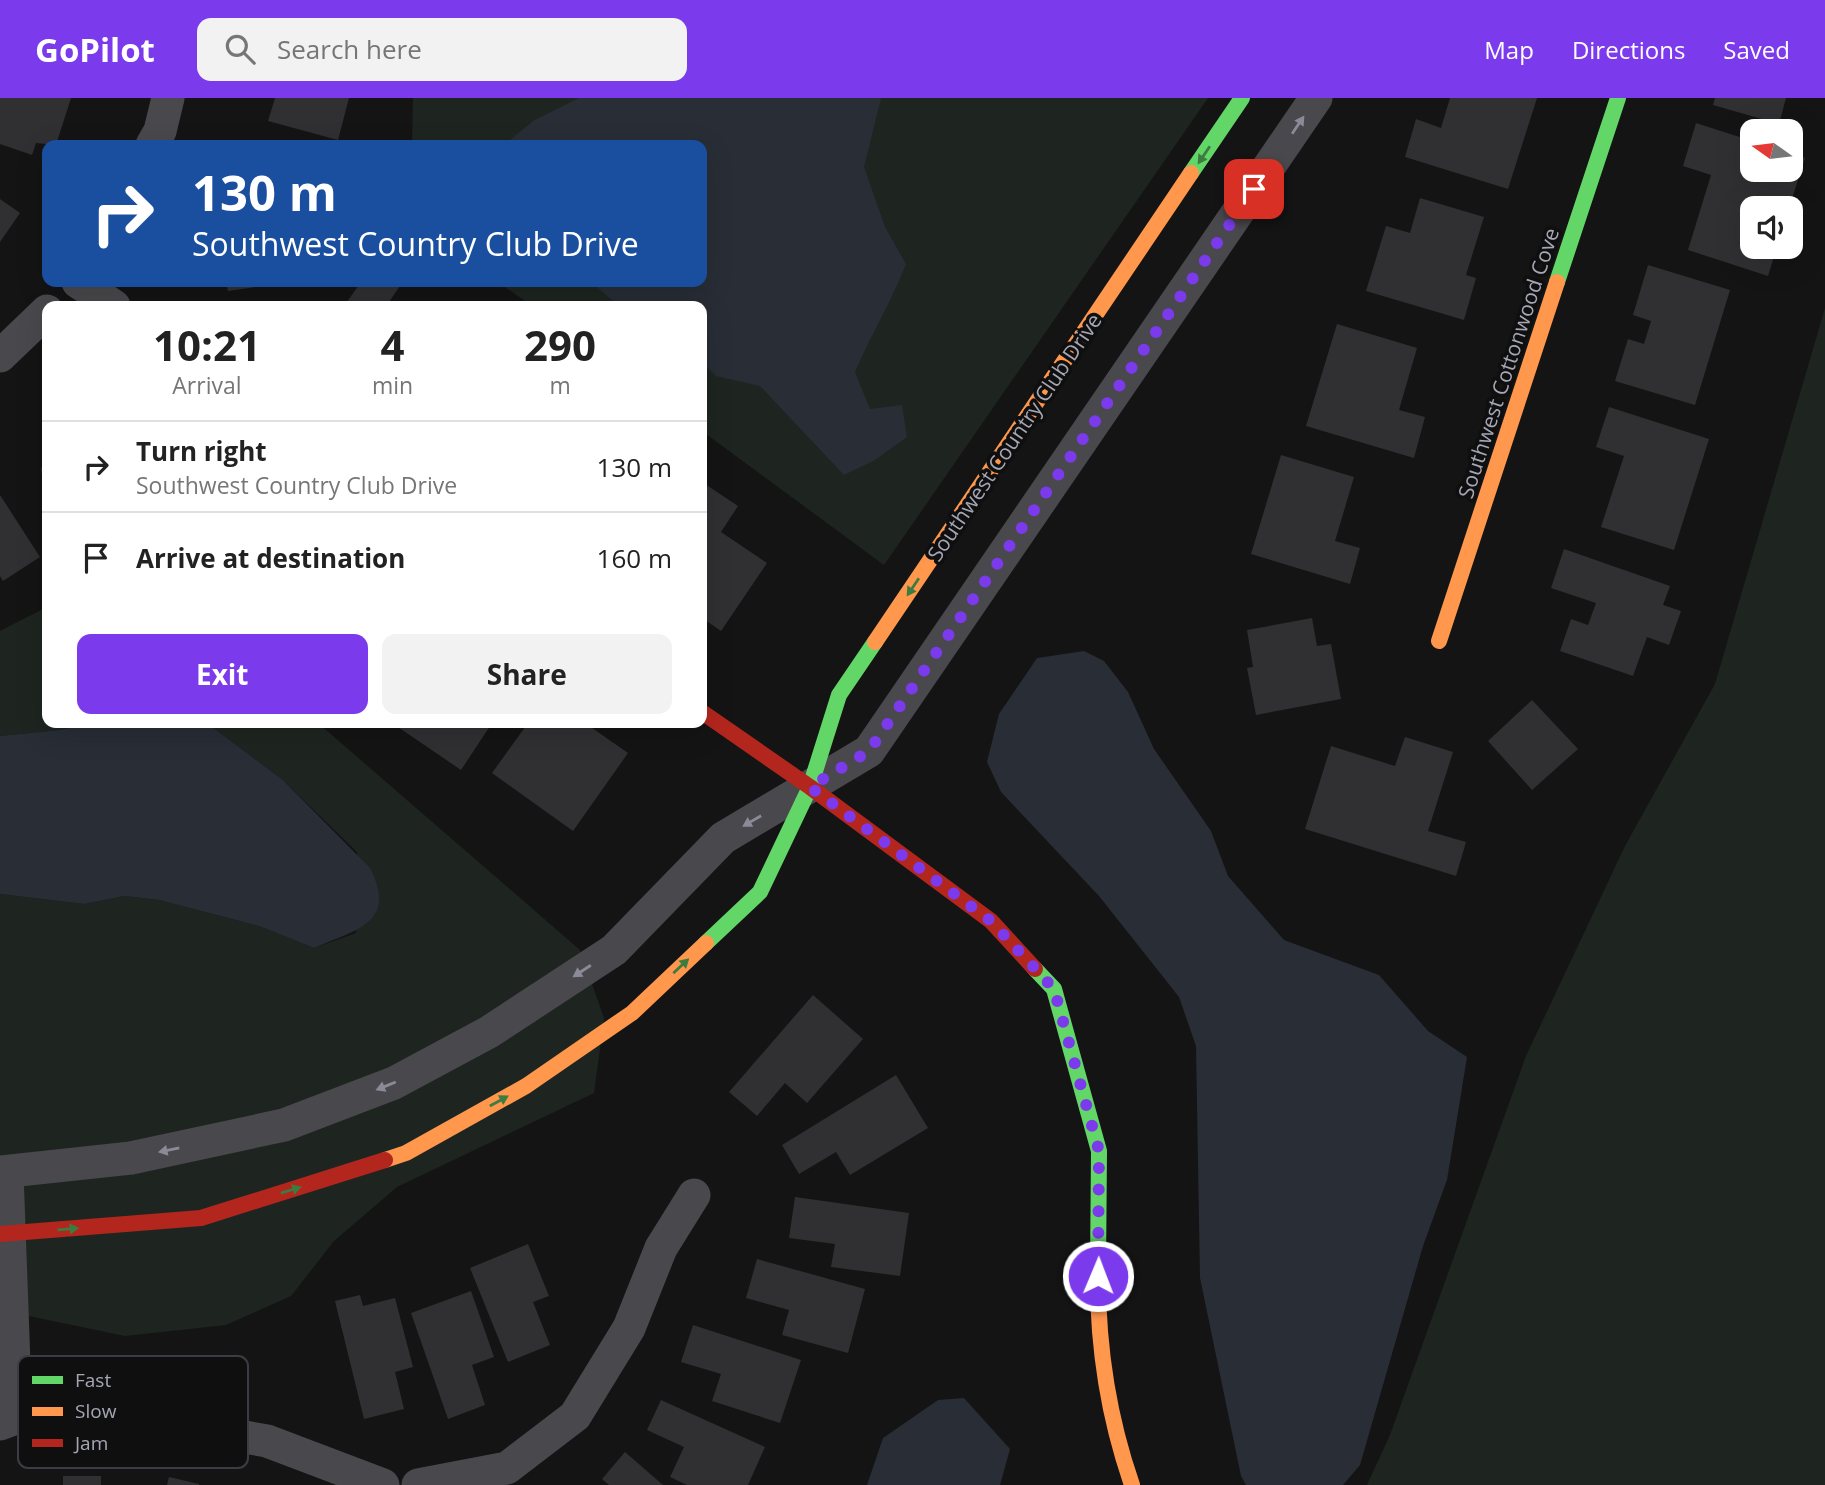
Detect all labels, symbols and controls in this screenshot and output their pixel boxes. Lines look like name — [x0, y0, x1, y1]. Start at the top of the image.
search box — [197, 18, 687, 81]
text: GoPilot — [35, 27, 155, 72]
icon: search — [221, 30, 259, 68]
text: Search here — [277, 31, 422, 67]
text: Map — [1484, 33, 1534, 66]
text: Directions — [1572, 33, 1685, 66]
text: Saved — [1723, 33, 1790, 66]
one-way arrow — [1291, 116, 1305, 134]
north arrow — [1740, 119, 1802, 182]
map controls — [1740, 119, 1803, 259]
one-way arrow — [1197, 146, 1211, 164]
text: 130 m — [192, 159, 337, 225]
pin — [1224, 159, 1284, 219]
icon: right — [77, 168, 168, 259]
icon: arrive — [1235, 170, 1273, 208]
button: sound — [1740, 196, 1803, 259]
text: Southwest Country Club Drive — [192, 222, 639, 265]
street label: Southwest Cottonwood Cove — [1451, 224, 1565, 502]
street label: Southwest Country Club Drive — [920, 308, 1108, 566]
text: 10:21 — [153, 316, 261, 373]
text: 4 — [380, 316, 405, 373]
text: 290 — [524, 316, 596, 373]
text: Arrival — [172, 369, 242, 401]
text: min — [372, 369, 413, 401]
text: m — [549, 369, 571, 401]
text: Turn right — [136, 433, 267, 469]
icon: right — [77, 448, 115, 486]
text: 130 m — [597, 449, 672, 485]
text: Southwest Country Club Drive — [136, 469, 457, 501]
icon: arrive — [77, 539, 115, 577]
text: Arrive at destination — [136, 540, 405, 576]
text: 160 m — [597, 540, 672, 576]
one-way arrow — [906, 577, 919, 597]
button: Exit — [77, 634, 368, 714]
button: Share — [382, 634, 672, 714]
one-way arrow — [742, 815, 761, 828]
one-way arrow — [672, 959, 689, 975]
one-way arrow — [573, 964, 591, 978]
one-way arrow — [375, 1080, 396, 1091]
one-way arrow — [489, 1095, 509, 1107]
one-way arrow — [158, 1144, 180, 1155]
one-way arrow — [280, 1184, 301, 1195]
one-way arrow — [57, 1223, 79, 1234]
position arrow — [1061, 1239, 1135, 1313]
legend — [18, 1356, 248, 1468]
text: Fast — [75, 1367, 111, 1393]
text: Slow — [75, 1398, 117, 1424]
text: Jam — [73, 1430, 108, 1456]

